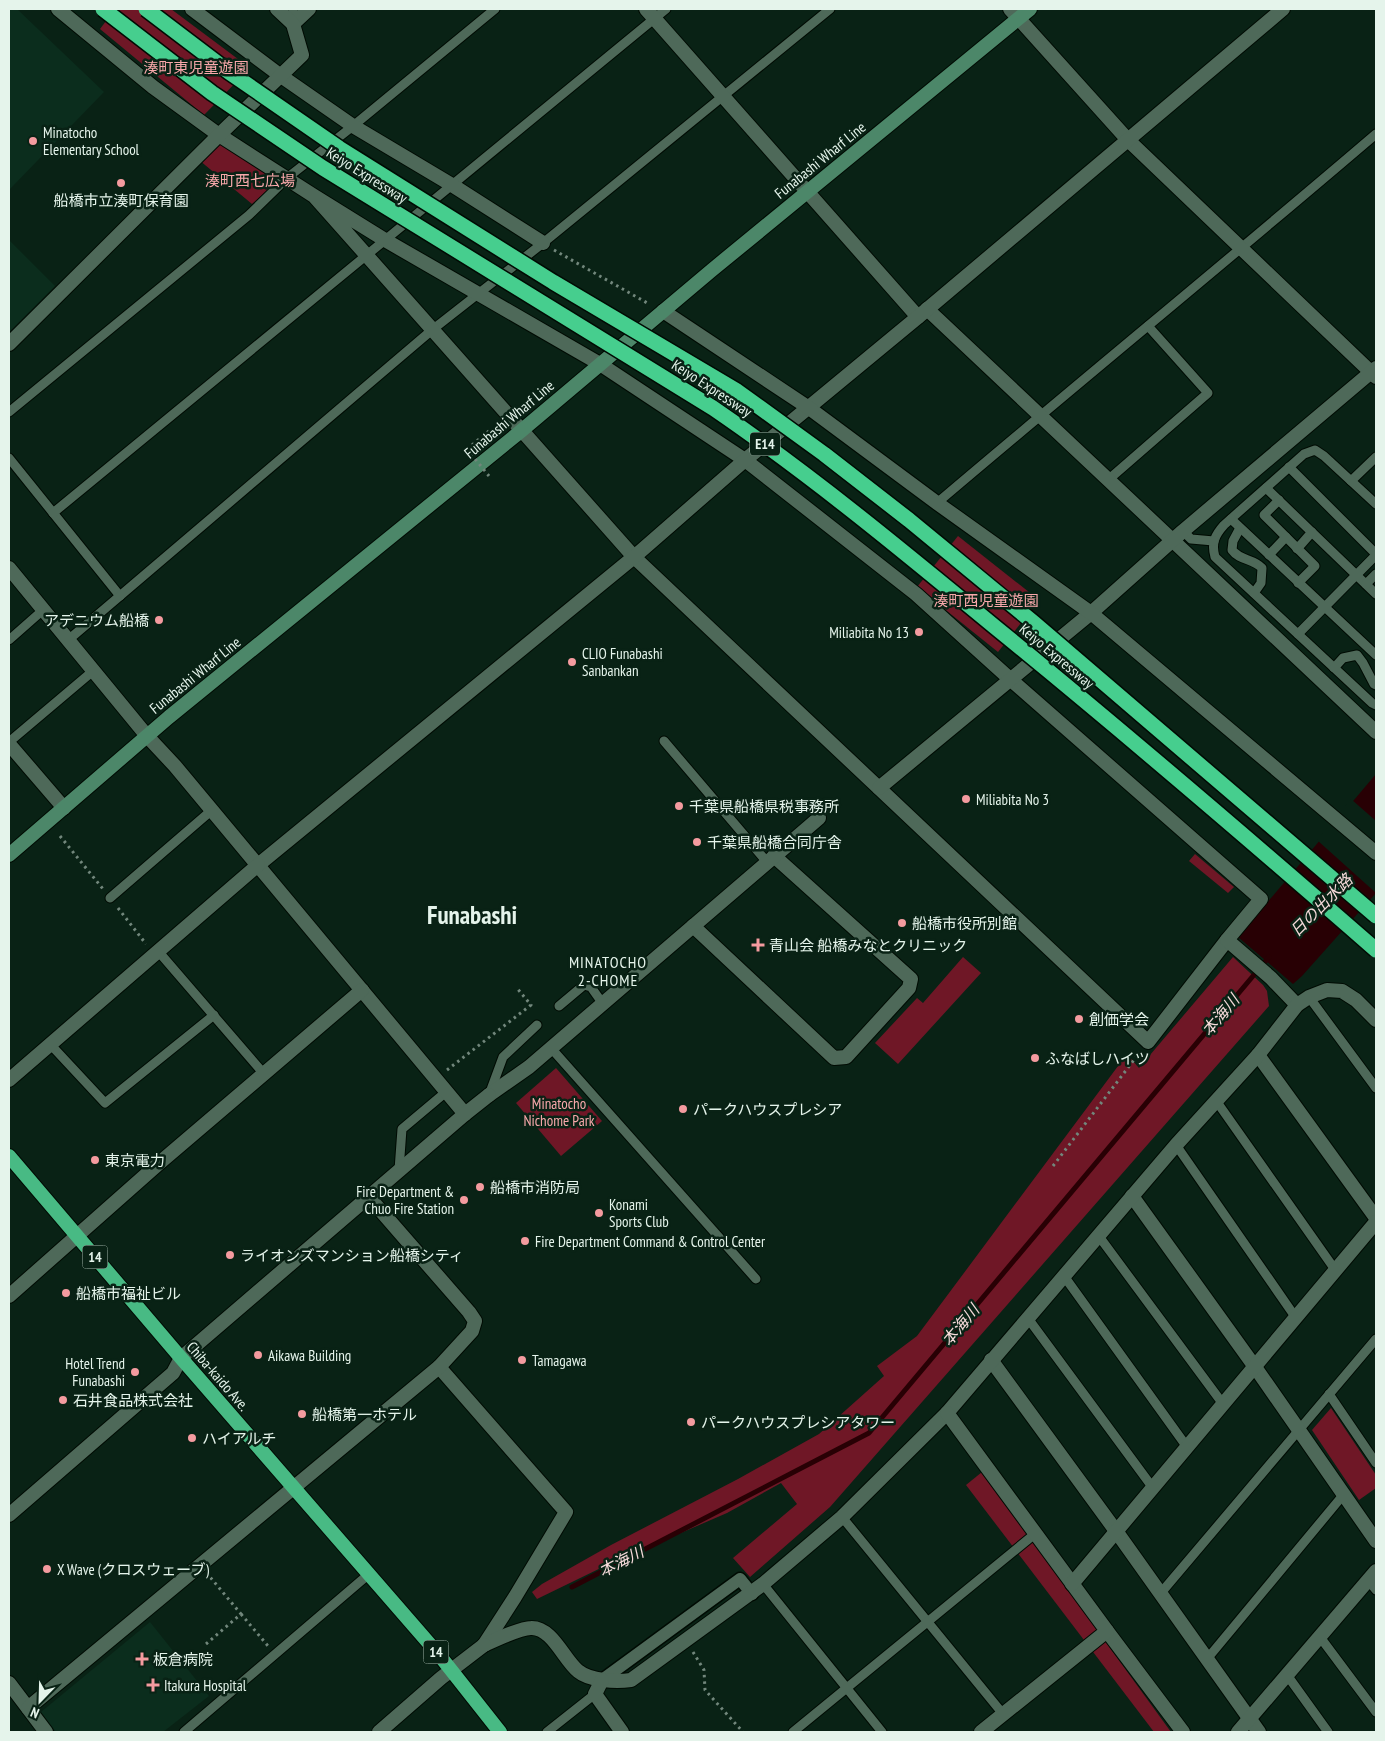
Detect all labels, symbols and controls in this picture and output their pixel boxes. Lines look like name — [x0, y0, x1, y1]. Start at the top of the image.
park label: 湊町東児童遊園 — [143, 58, 249, 77]
street label: Funabashi Wharf Line — [771, 117, 869, 203]
place label: Minatocho Elementary School — [43, 123, 140, 159]
marker: Minatocho Elementary School — [27, 135, 39, 147]
street label: Keiyo Expressway — [323, 143, 411, 208]
park label: 湊町西七広場 — [205, 171, 295, 190]
marker: 船橋市立湊町保育園 — [115, 177, 127, 189]
place label: 船橋市立湊町保育園 — [53, 191, 189, 210]
street label: Keiyo Expressway — [668, 355, 756, 421]
street label: Funabashi Wharf Line — [460, 376, 558, 462]
road number: E14 — [750, 432, 780, 456]
park label: 湊町西児童遊園 — [933, 591, 1039, 610]
place label: アデニウム船橋 — [44, 611, 149, 630]
marker: アデニウム船橋 — [153, 614, 165, 626]
street label: Keiyo Expressway — [1016, 619, 1098, 693]
place label: Miliabita No 13 — [829, 623, 909, 642]
marker: Miliabita No 13 — [913, 626, 925, 638]
street label: Funabashi Wharf Line — [146, 632, 244, 718]
place label: CLIO Funabashi Sanbankan — [582, 644, 663, 680]
marker: CLIO Funabashi Sanbankan — [566, 656, 578, 668]
place label: Miliabita No 3 — [976, 790, 1049, 809]
marker: Miliabita No 3 — [960, 793, 972, 805]
place label: 千葉県船橋県税事務所 — [689, 797, 839, 816]
marker: 千葉県船橋県税事務所 — [673, 800, 685, 812]
place label: 千葉県船橋合同庁舎 — [707, 833, 842, 852]
marker: 千葉県船橋合同庁舎 — [691, 836, 703, 848]
water label: 日の出水路 — [1286, 868, 1358, 940]
district label: Funabashi — [427, 899, 517, 931]
place label: 船橋市役所別館 — [912, 914, 1017, 933]
marker: 船橋市役所別館 — [896, 917, 908, 929]
place label: 青山会 船橋みなとクリニック — [769, 936, 967, 955]
marker: 青山会 船橋みなとクリニック — [751, 938, 765, 952]
district label: MINATOCHO 2-CHOME — [569, 952, 647, 990]
water label: 本海川 — [1197, 989, 1244, 1040]
place label: 創価学会 — [1089, 1010, 1149, 1029]
marker: 創価学会 — [1073, 1013, 1085, 1025]
place label: ふなばしハイツ — [1045, 1049, 1150, 1068]
marker: ふなばしハイツ — [1029, 1052, 1041, 1064]
park label: Minatocho Nichome Park — [523, 1094, 595, 1130]
place label: パークハウスプレシア — [693, 1100, 842, 1119]
marker: パークハウスプレシア — [677, 1103, 689, 1115]
place label: 東京電力 — [105, 1151, 165, 1170]
marker: 東京電力 — [89, 1154, 101, 1166]
place label: 船橋市消防局 — [490, 1178, 580, 1197]
marker: 船橋市消防局 — [474, 1181, 486, 1193]
place label: Fire Department & Chuo Fire Station — [356, 1182, 454, 1218]
marker: Fire Department & Chuo Fire Station — [458, 1194, 470, 1206]
place label: Konami Sports Club — [609, 1195, 669, 1231]
marker: Konami Sports Club — [593, 1207, 605, 1219]
place label: Fire Department Command & Control Center — [535, 1232, 766, 1251]
marker: Fire Department Command & Control Center — [519, 1235, 531, 1247]
road number: 14 — [82, 1246, 108, 1268]
place label: ライオンズマンション船橋シティ — [240, 1246, 464, 1265]
marker: ライオンズマンション船橋シティ — [224, 1249, 236, 1261]
place label: 船橋市福祉ビル — [76, 1284, 181, 1303]
marker: 船橋市福祉ビル — [60, 1287, 72, 1299]
water label: 本海川 — [937, 1299, 984, 1350]
street label: Chiba-kaido Ave. — [183, 1337, 254, 1415]
place label: Aikawa Building — [268, 1346, 351, 1365]
marker: Aikawa Building — [252, 1349, 264, 1361]
place label: Tamagawa — [532, 1351, 587, 1370]
place label: Hotel Trend Funabashi — [65, 1354, 125, 1390]
marker: Tamagawa — [516, 1354, 528, 1366]
marker: Hotel Trend Funabashi — [129, 1366, 141, 1378]
place label: 石井食品株式会社 — [73, 1391, 193, 1410]
marker: 石井食品株式会社 — [57, 1394, 69, 1406]
place label: 船橋第一ホテル — [312, 1405, 417, 1424]
marker: 船橋第一ホテル — [296, 1408, 308, 1420]
place label: パークハウスプレシアタワー — [701, 1413, 895, 1432]
marker: パークハウスプレシアタワー — [685, 1416, 697, 1428]
place label: ハイアルチ — [202, 1429, 277, 1448]
marker: ハイアルチ — [186, 1432, 198, 1444]
water label: 本海川 — [595, 1540, 649, 1581]
place label: X Wave (クロスウェーブ) — [57, 1560, 209, 1579]
marker: X Wave (クロスウェーブ) — [41, 1563, 53, 1575]
road number: 14 — [424, 1640, 448, 1664]
place label: 板倉病院 — [153, 1650, 213, 1669]
marker: 板倉病院 — [135, 1652, 149, 1666]
north arrow — [15, 1676, 65, 1726]
place label: Itakura Hospital — [164, 1676, 247, 1695]
marker: Itakura Hospital — [146, 1678, 160, 1692]
text: N — [28, 1703, 42, 1723]

